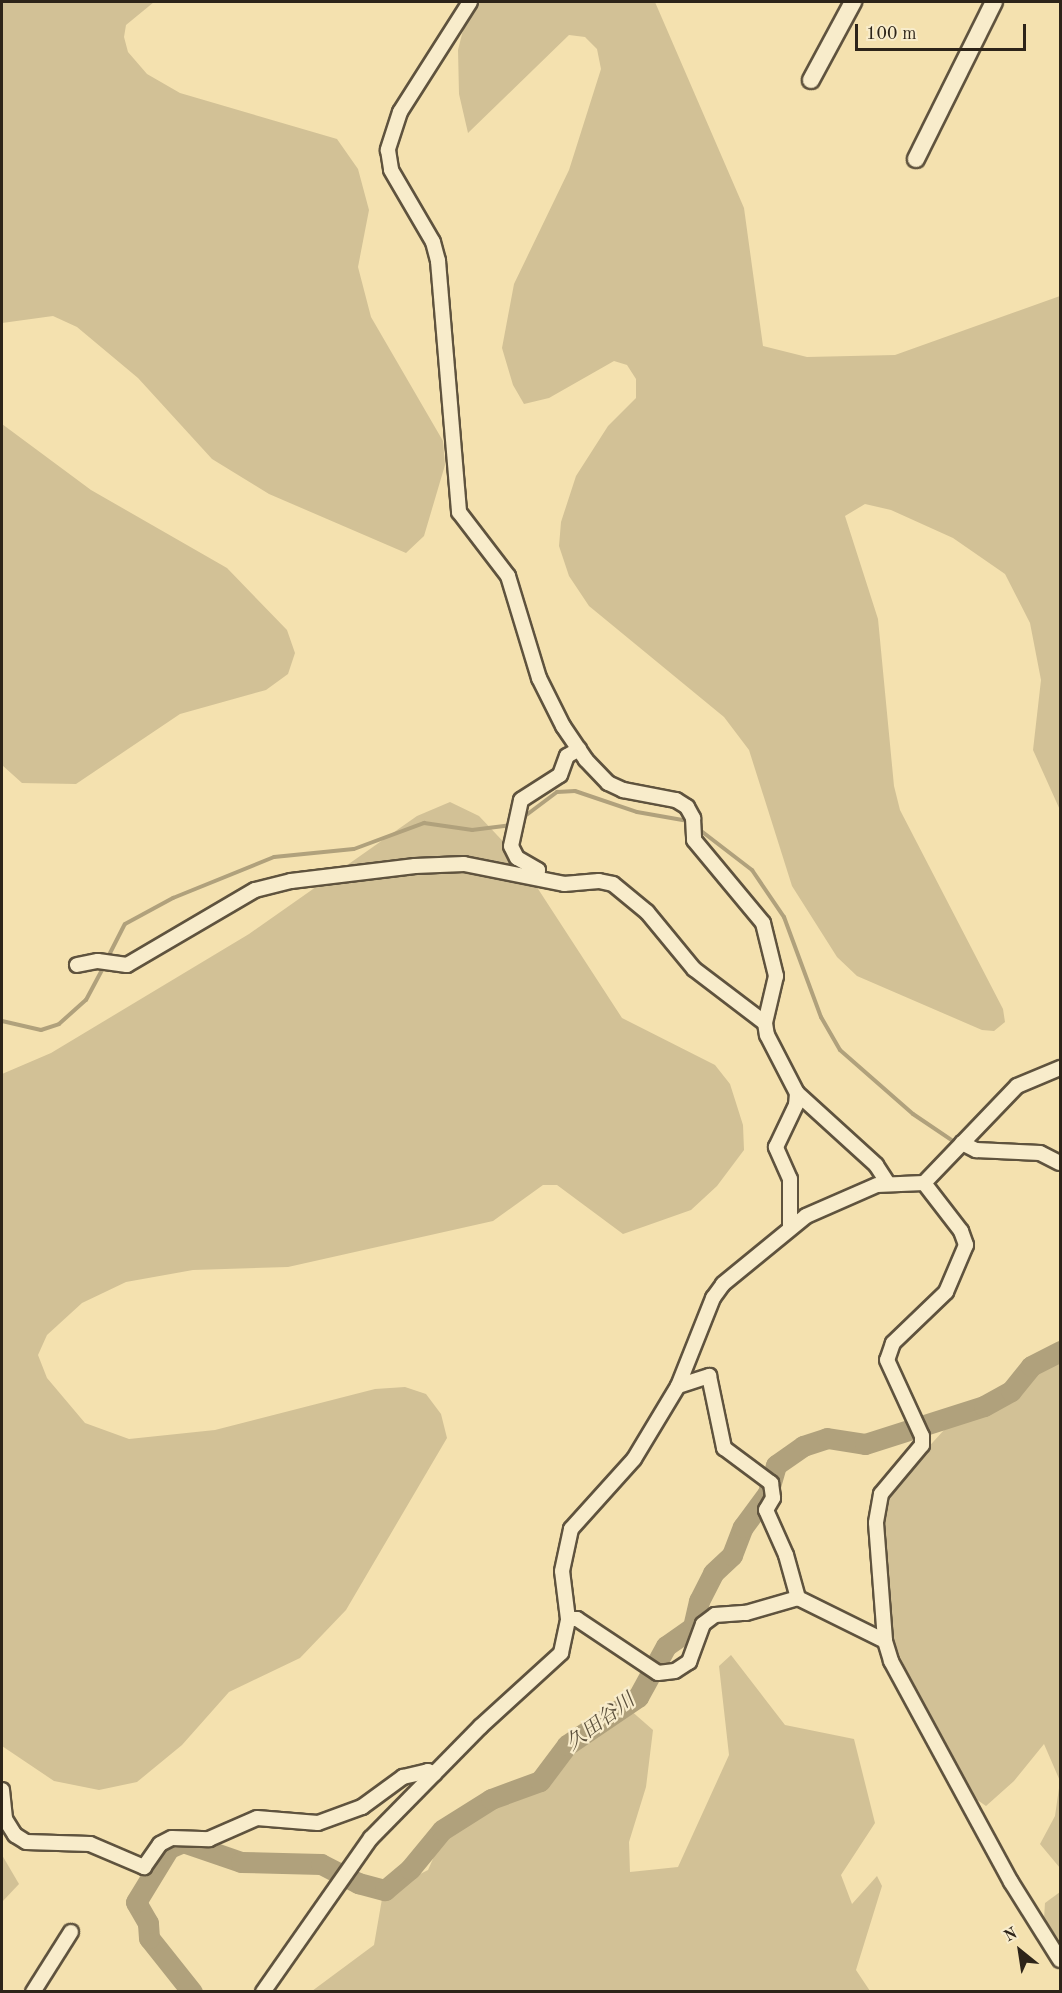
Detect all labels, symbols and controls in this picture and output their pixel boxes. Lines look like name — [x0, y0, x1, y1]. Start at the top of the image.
scale bar — [858, 12, 1029, 50]
text: 100 m — [866, 25, 917, 43]
water label: 久田谷川 — [562, 1689, 640, 1757]
north arrow — [990, 1921, 1050, 1981]
text: N — [1002, 1925, 1020, 1945]

